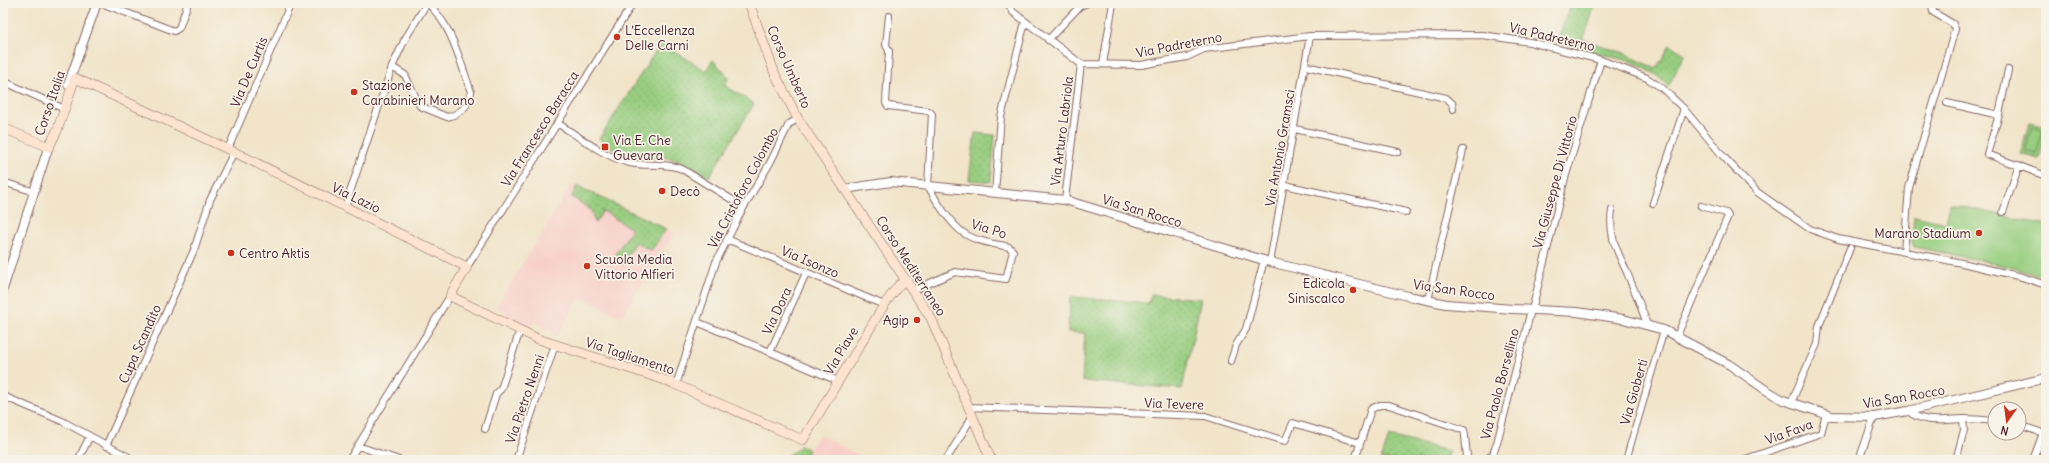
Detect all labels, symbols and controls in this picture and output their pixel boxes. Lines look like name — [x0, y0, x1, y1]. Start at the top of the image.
street label: Via Padreterno — [1508, 19, 1596, 55]
place label: L’Eccellenza Delle Carni — [625, 22, 695, 54]
street label: Corso Umberto — [763, 23, 815, 111]
street label: Via Padreterno — [1134, 28, 1224, 62]
marker: L’Eccellenza Delle Carni — [612, 32, 622, 42]
street label: Via De Curtis — [226, 34, 272, 110]
street label: Corso Italia — [31, 68, 69, 138]
street label: Via Francesco Baracca — [497, 68, 583, 190]
street label: Via Arturo Labriola — [1047, 75, 1077, 187]
place label: Stazione Carabinieri Marano — [362, 77, 475, 109]
marker: Stazione Carabinieri Marano — [349, 87, 359, 97]
street label: Via Antonio Gramsci — [1261, 88, 1299, 208]
street label: Via Giuseppe Di Vittorio — [1529, 114, 1581, 250]
street label: Via Cristoforo Colombo — [704, 125, 782, 251]
place label: Via E. Che Guevara — [613, 132, 671, 164]
marker: Via E. Che Guevara — [600, 142, 610, 152]
street label: Via Lazio — [329, 179, 383, 217]
place label: Decò — [670, 183, 700, 200]
marker: Decò — [657, 186, 667, 196]
street label: Via San Rocco — [1100, 191, 1184, 231]
street label: Corso Mediterraneo — [872, 213, 950, 319]
street label: Via Po — [969, 216, 1009, 242]
place label: Marano Stadium — [1874, 225, 1971, 242]
marker: Marano Stadium — [1974, 228, 1984, 238]
street label: Via Isonzo — [778, 242, 842, 282]
place label: Centro Aktis — [239, 245, 310, 262]
marker: Centro Aktis — [226, 248, 236, 258]
place label: Scuola Media Vittorio Alfieri — [595, 251, 674, 283]
marker: Scuola Media Vittorio Alfieri — [582, 261, 592, 271]
place label: Edicola Siniscalco — [1288, 275, 1345, 307]
street label: Via San Rocco — [1412, 276, 1496, 304]
street label: Via Dora — [759, 284, 795, 338]
marker: Edicola Siniscalco — [1348, 285, 1358, 295]
street label: Cupa Scandito — [115, 302, 165, 386]
place label: Agip — [883, 312, 909, 329]
marker: Agip — [912, 315, 922, 325]
street label: Via Piave — [820, 324, 862, 378]
street label: Via Paolo Borsellino — [1477, 326, 1523, 442]
street label: Via Tagliamento — [583, 334, 677, 378]
street label: Via Pietro Nenni — [502, 352, 548, 446]
street label: Via Gioberti — [1616, 357, 1652, 427]
street label: Via San Rocco — [1862, 381, 1946, 413]
street label: Via Tevere — [1144, 394, 1204, 414]
north arrow — [1987, 401, 2027, 441]
street label: Via Fava — [1763, 416, 1815, 448]
text: N — [1999, 423, 2010, 438]

